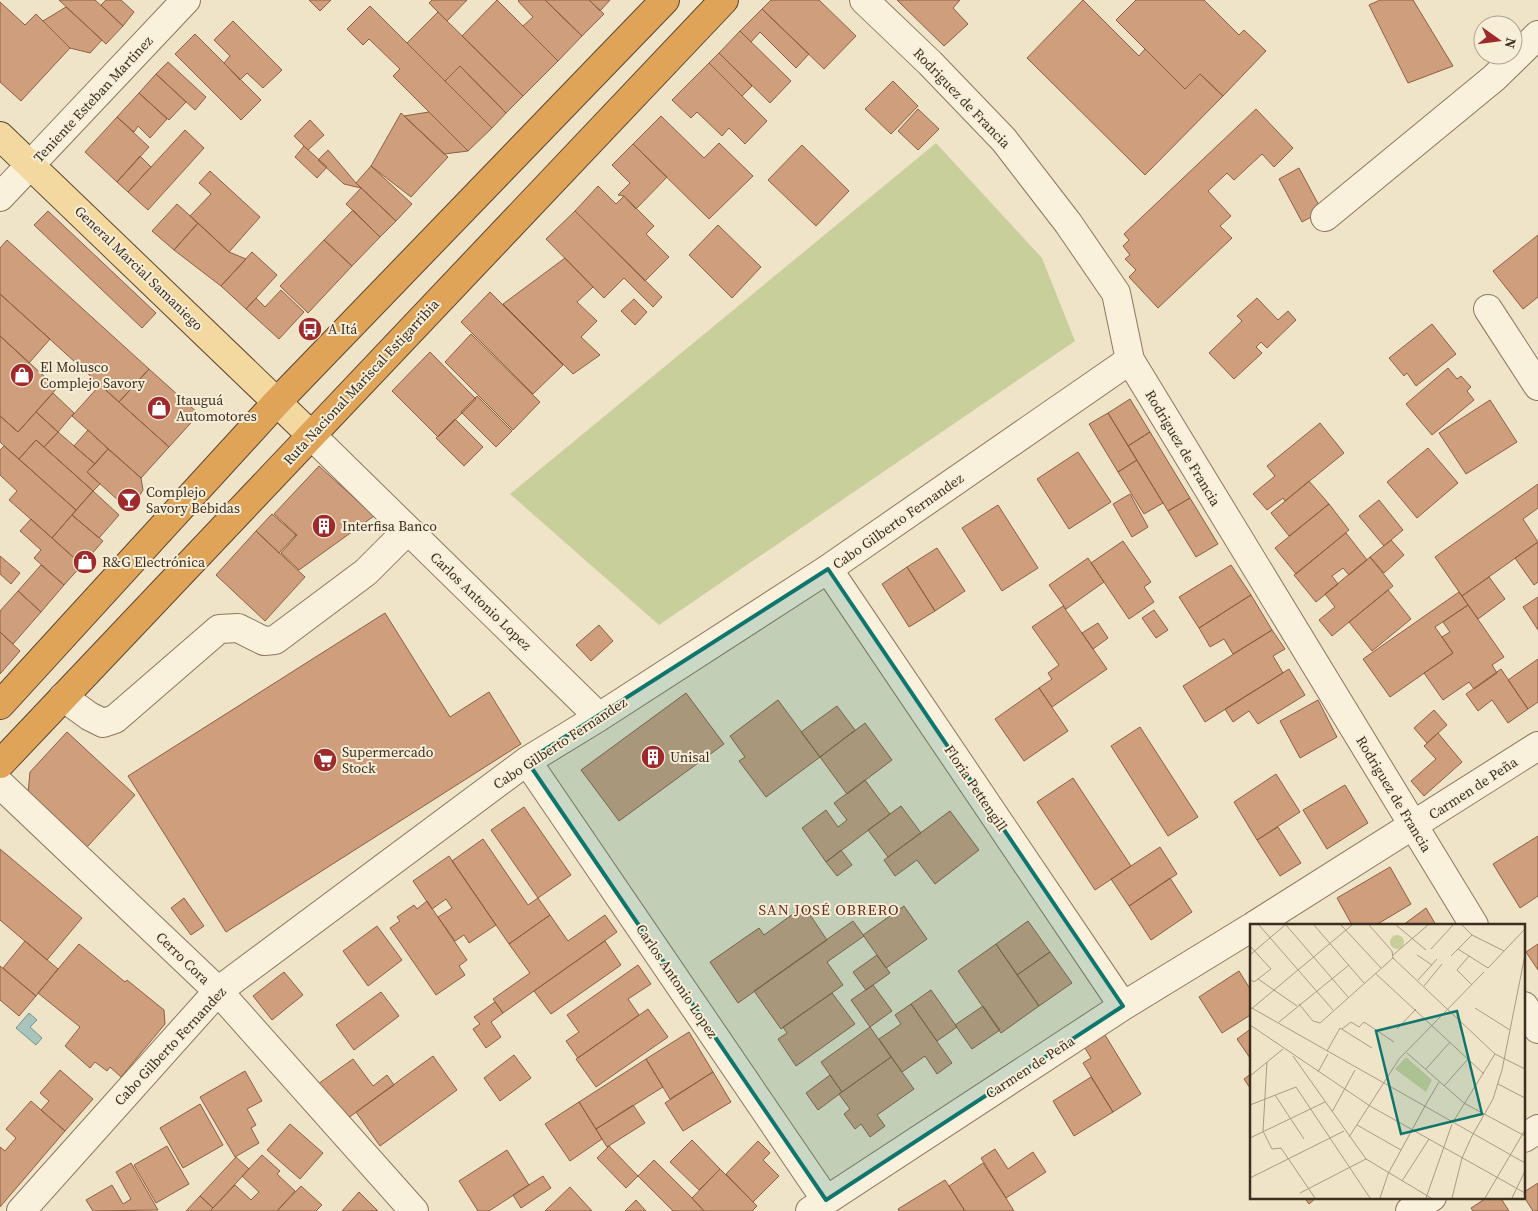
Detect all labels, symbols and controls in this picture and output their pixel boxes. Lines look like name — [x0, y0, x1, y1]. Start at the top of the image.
north arrow — [1473, 15, 1523, 65]
street label: Teniente Esteban Martinez — [29, 31, 158, 167]
text: N — [1500, 36, 1522, 51]
street label: Rodriguez de Francia — [909, 43, 1016, 153]
street label: General Marcial Samaniego — [70, 201, 208, 335]
street label: Ruta Nacional Mariscal Estigarribia — [278, 294, 444, 470]
bus stop icon: A Itá — [297, 316, 323, 342]
place label: A Itá — [328, 319, 358, 339]
place label: El Molusco Complejo Savory — [40, 357, 146, 393]
shop icon: El Molusco Complejo Savory — [9, 362, 35, 388]
street label: Rodriguez de Francia — [1140, 386, 1226, 511]
place label: Itauguá Automotores — [176, 390, 257, 426]
shop icon: Itauguá Automotores — [146, 395, 172, 421]
street label: Cabo Gilberto Fernandez — [828, 468, 968, 574]
place label: Complejo Savory Bebidas — [146, 482, 240, 518]
bar icon: Complejo Savory Bebidas — [116, 487, 142, 513]
building icon: Interfisa Banco — [311, 513, 337, 539]
place label: Interfisa Banco — [342, 516, 437, 536]
street label: Carlos Antonio Lopez — [426, 547, 537, 655]
shop icon: R&G Electrónica — [72, 549, 98, 575]
place label: R&G Electrónica — [102, 552, 206, 572]
street label: Cabo Gilberto Fernandez — [489, 692, 631, 794]
street label: Rodriguez de Francia — [1351, 732, 1437, 857]
street label: Floria Pettengill — [940, 741, 1012, 835]
place label: Supermercado Stock — [342, 742, 434, 778]
building icon: Unisal — [640, 744, 666, 770]
supermarket icon: Supermercado Stock — [312, 747, 338, 773]
place label: Unisal — [670, 747, 710, 767]
street label: Carmen de Peña — [1425, 751, 1522, 824]
district label: SAN JOSÉ OBRERO — [758, 899, 900, 920]
street label: Carlos Antonio Lopez — [631, 920, 723, 1043]
inset map — [1250, 924, 1526, 1198]
street label: Cerro Cora — [152, 927, 215, 989]
street label: Cabo Gilberto Fernandez — [110, 982, 231, 1110]
street label: Carmen de Peña — [982, 1030, 1079, 1103]

